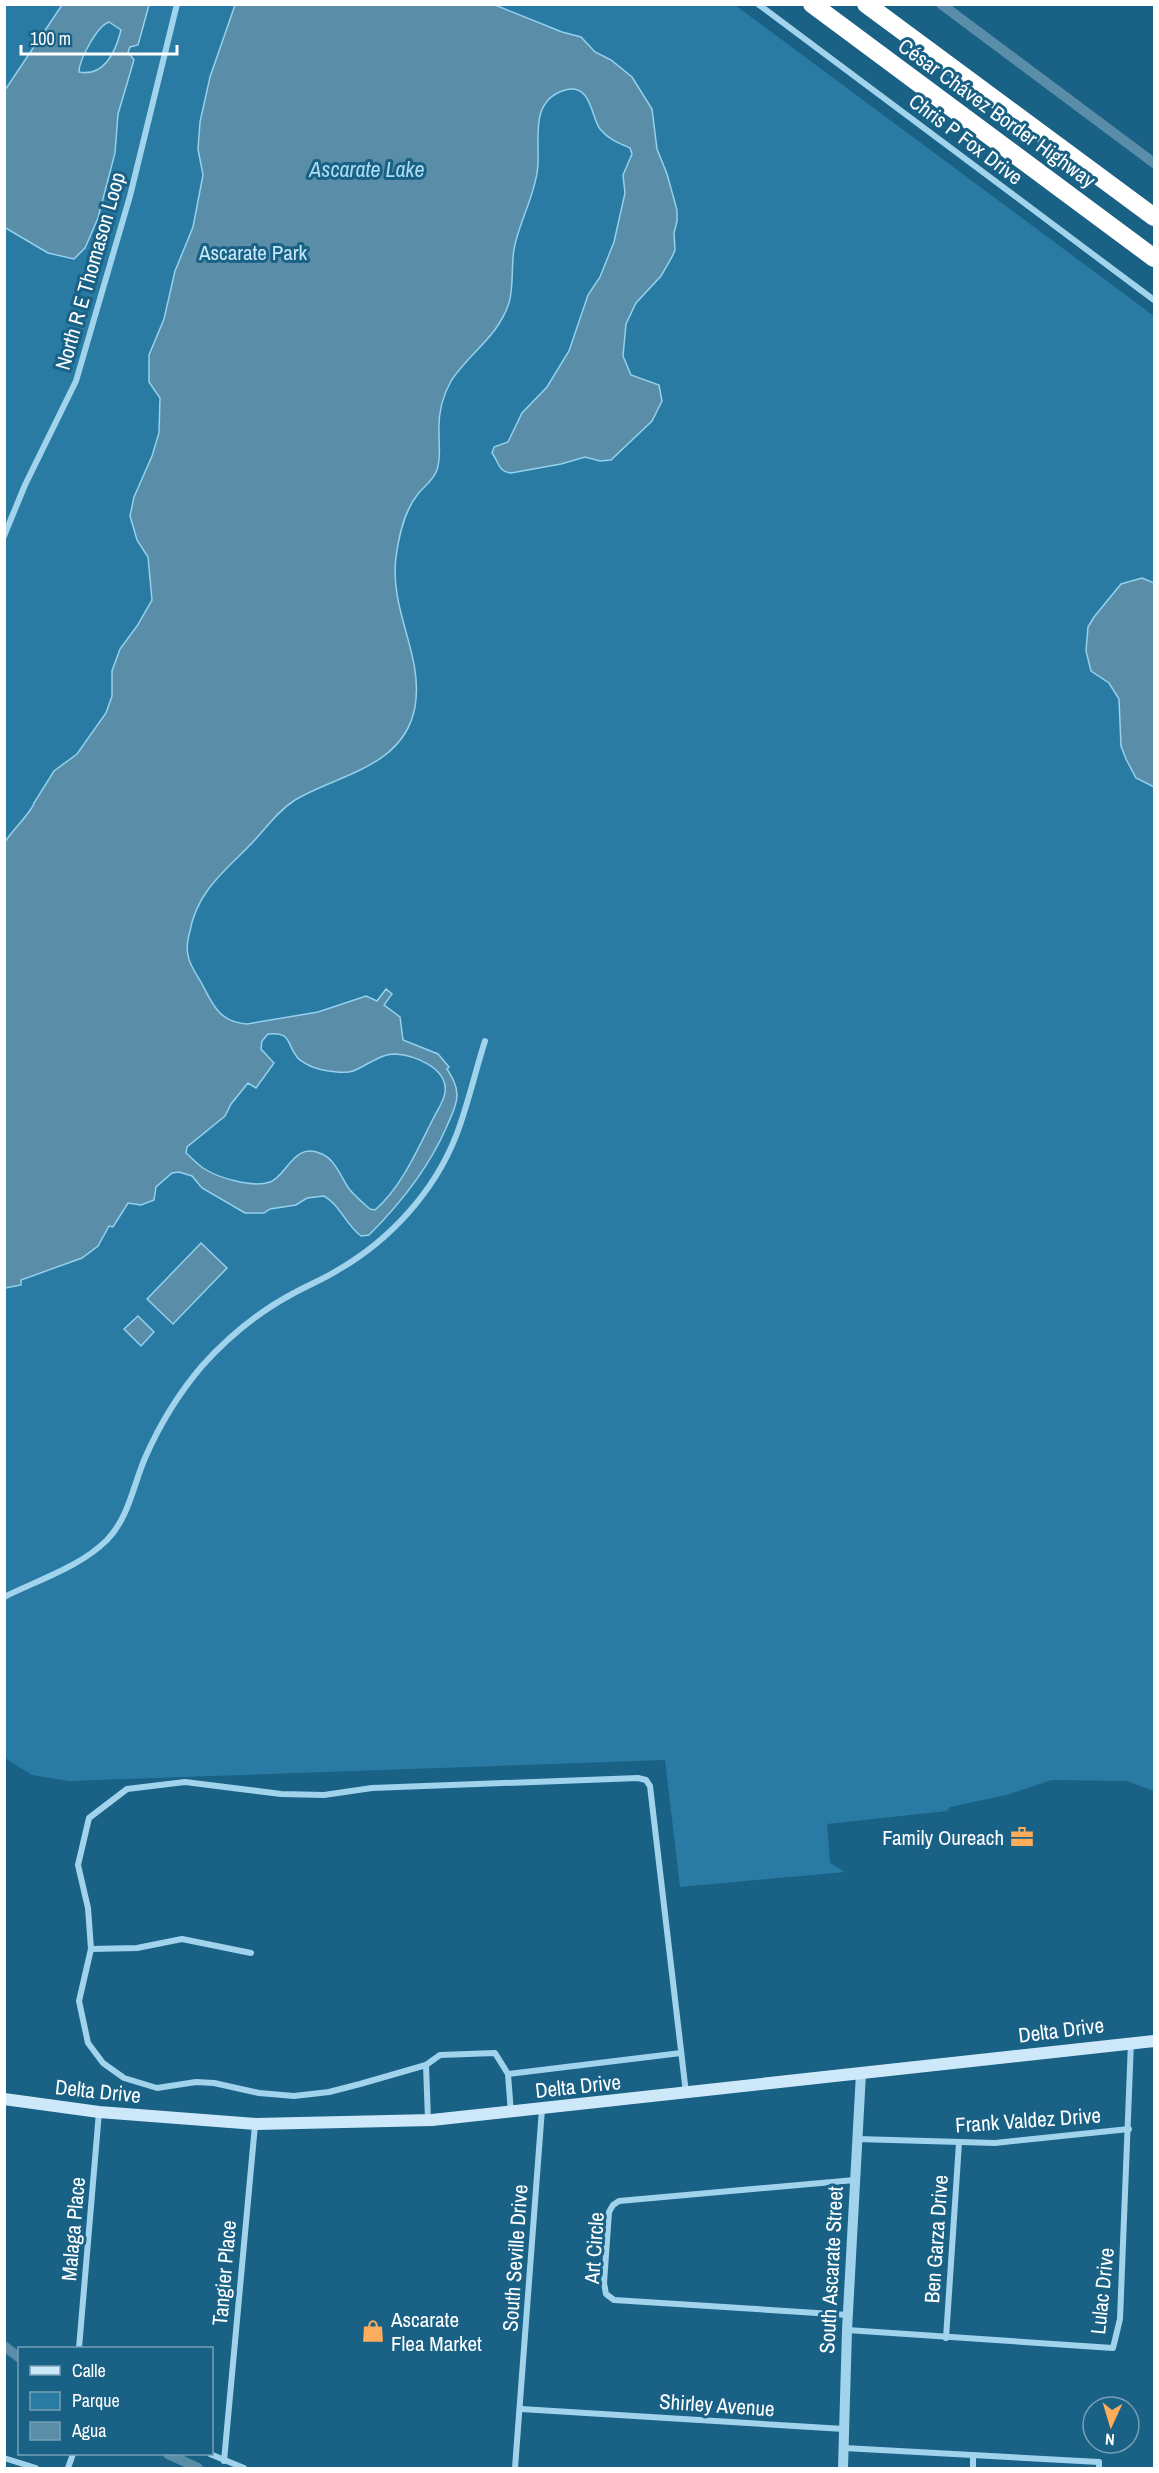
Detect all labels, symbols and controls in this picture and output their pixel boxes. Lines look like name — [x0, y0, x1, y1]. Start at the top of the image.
scale bar — [21, 18, 177, 56]
text: 100 m — [30, 26, 71, 51]
street label: César Chávez Border Highway — [892, 32, 1102, 195]
street label: Chris P Fox Drive — [903, 87, 1029, 191]
water label: Ascarate Lake — [308, 154, 425, 184]
street label: North R E Thomason Loop — [48, 169, 132, 373]
park label: Ascarate Park — [198, 238, 307, 267]
place label: Family Oureach — [882, 1823, 1004, 1852]
office icon: Family Oureach — [1009, 1824, 1035, 1850]
street label: Delta Drive — [1016, 2010, 1106, 2050]
street label: Delta Drive — [534, 2067, 622, 2105]
street label: Delta Drive — [54, 2072, 142, 2110]
street label: Frank Valdez Drive — [954, 2100, 1102, 2140]
street label: Ben Garza Drive — [917, 2174, 955, 2304]
street label: Malaga Place — [54, 2176, 92, 2282]
street label: South Seville Drive — [495, 2183, 535, 2333]
street label: South Ascarate Street — [812, 2185, 850, 2354]
street label: Art Circle — [577, 2211, 611, 2286]
street label: Tangier Place — [205, 2219, 243, 2327]
street label: Lulac Drive — [1083, 2246, 1121, 2336]
place label: Ascarate Flea Market — [390, 2305, 482, 2358]
shop icon: Ascarate Flea Market — [360, 2318, 386, 2344]
legend — [18, 2347, 213, 2455]
text: Calle — [72, 2358, 106, 2383]
street label: Shirley Avenue — [658, 2387, 776, 2423]
text: Parque — [72, 2388, 120, 2413]
north arrow — [1081, 2395, 1141, 2455]
text: Agua — [71, 2418, 106, 2443]
text: N — [1104, 2429, 1115, 2451]

